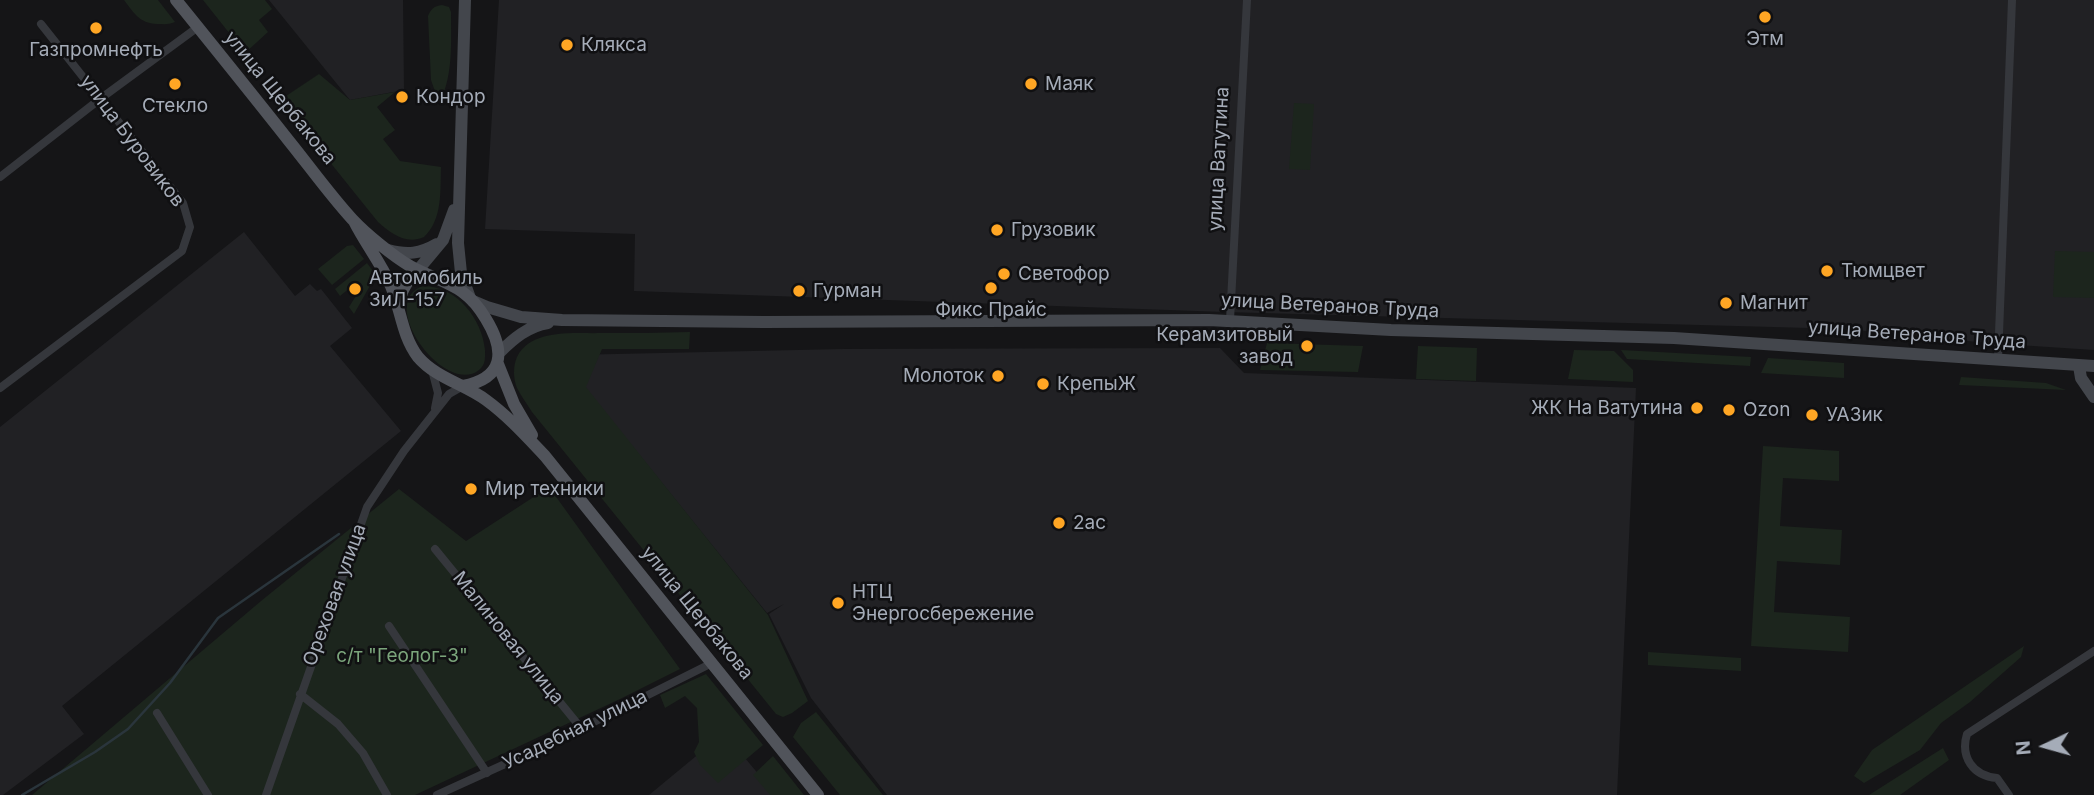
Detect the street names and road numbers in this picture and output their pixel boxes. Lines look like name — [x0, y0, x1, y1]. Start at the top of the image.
street label: улица Щербакова — [219, 27, 341, 169]
street label: улица Буровиков — [75, 71, 189, 211]
street label: улица Ватутина — [1204, 86, 1234, 232]
street label: улица Ветеранов Труда — [1220, 289, 1440, 323]
street label: улица Ветеранов Труда — [1807, 316, 2027, 354]
street label: Ореховая улица — [299, 521, 371, 669]
street label: улица Щербакова — [636, 542, 758, 684]
street label: Малиновая улица — [448, 567, 568, 709]
street label: Усадебная улица — [499, 685, 651, 775]

